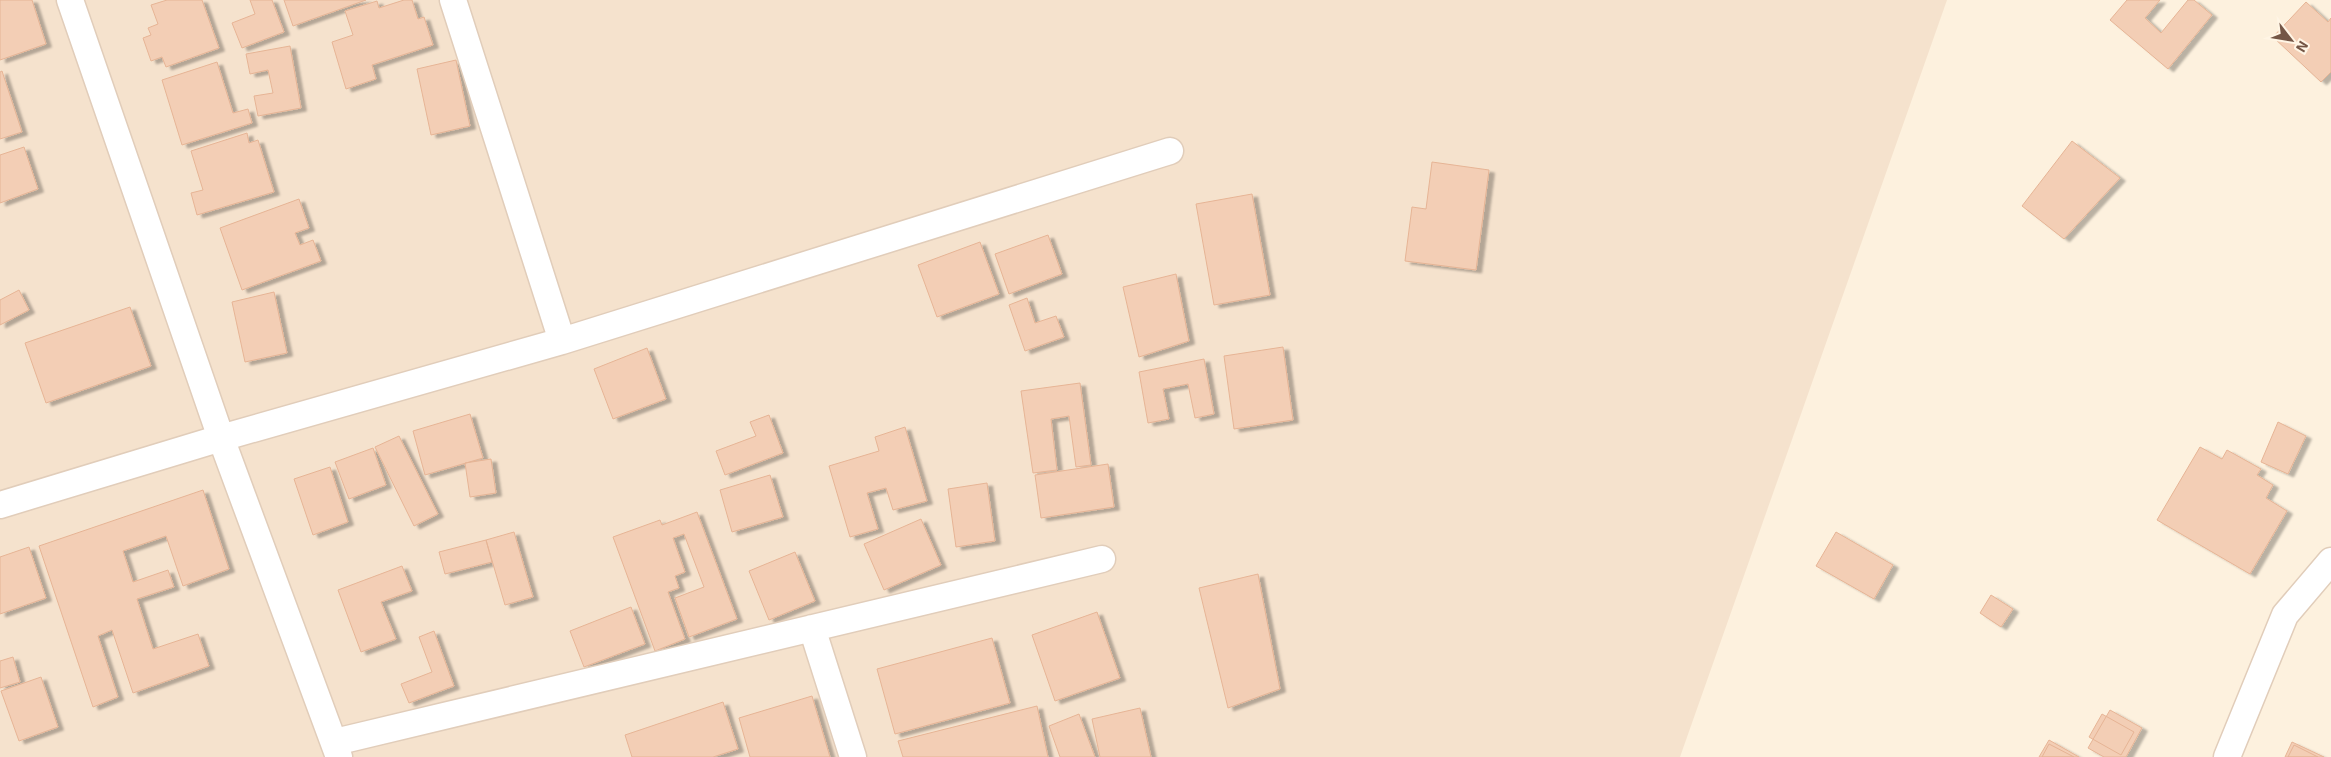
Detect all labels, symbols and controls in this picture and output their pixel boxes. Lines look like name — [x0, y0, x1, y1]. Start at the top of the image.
north arrow — [2266, 15, 2316, 65]
text: N — [2293, 38, 2312, 56]

